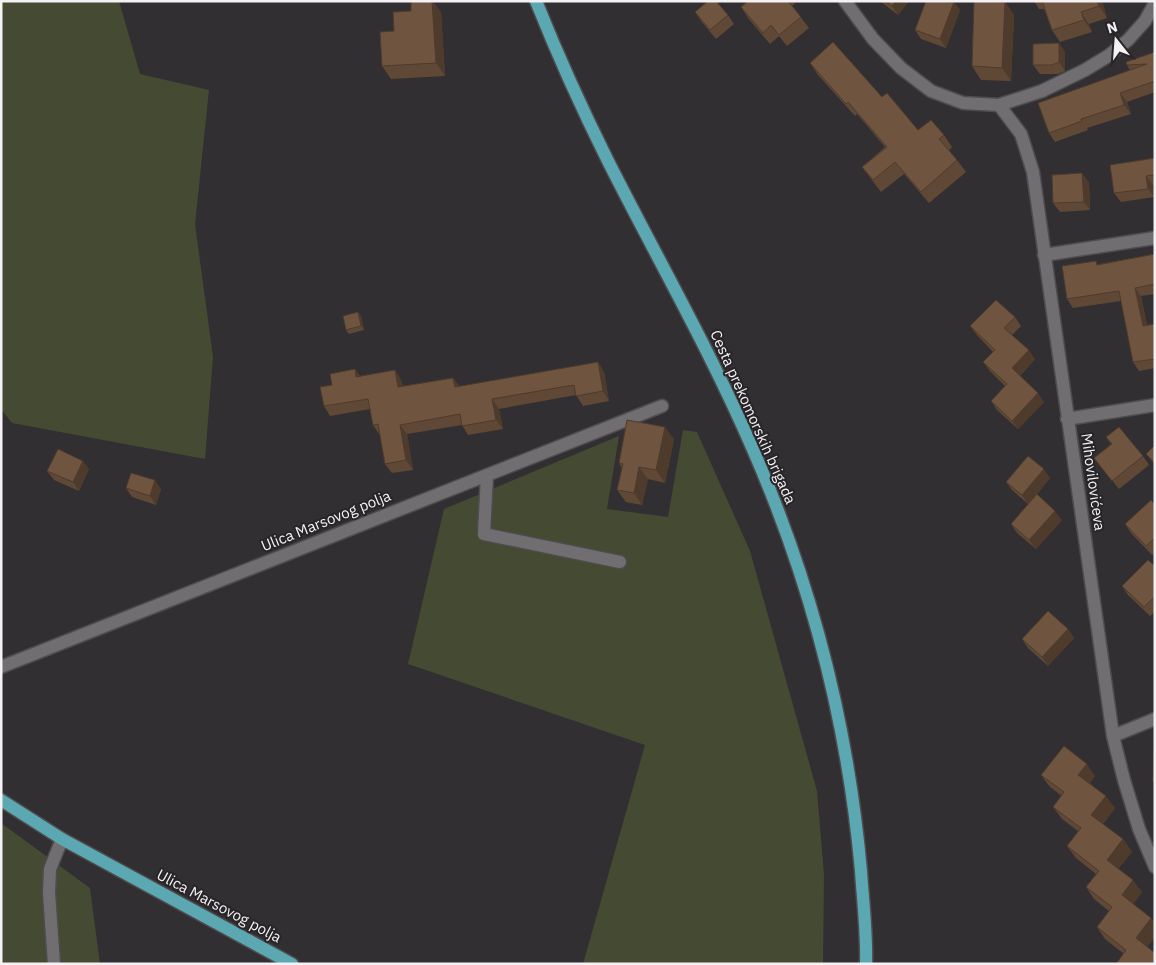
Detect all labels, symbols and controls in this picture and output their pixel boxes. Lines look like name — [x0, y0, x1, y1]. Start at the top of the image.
north arrow — [1091, 15, 1141, 65]
text: N — [1105, 17, 1120, 38]
street label: Cesta prekomorskih brigada — [706, 327, 800, 507]
street label: Mihovilovićeva — [1077, 432, 1110, 532]
street label: Ulica Marsovog polja — [258, 486, 394, 555]
street label: Ulica Marsovog polja — [154, 865, 285, 946]

